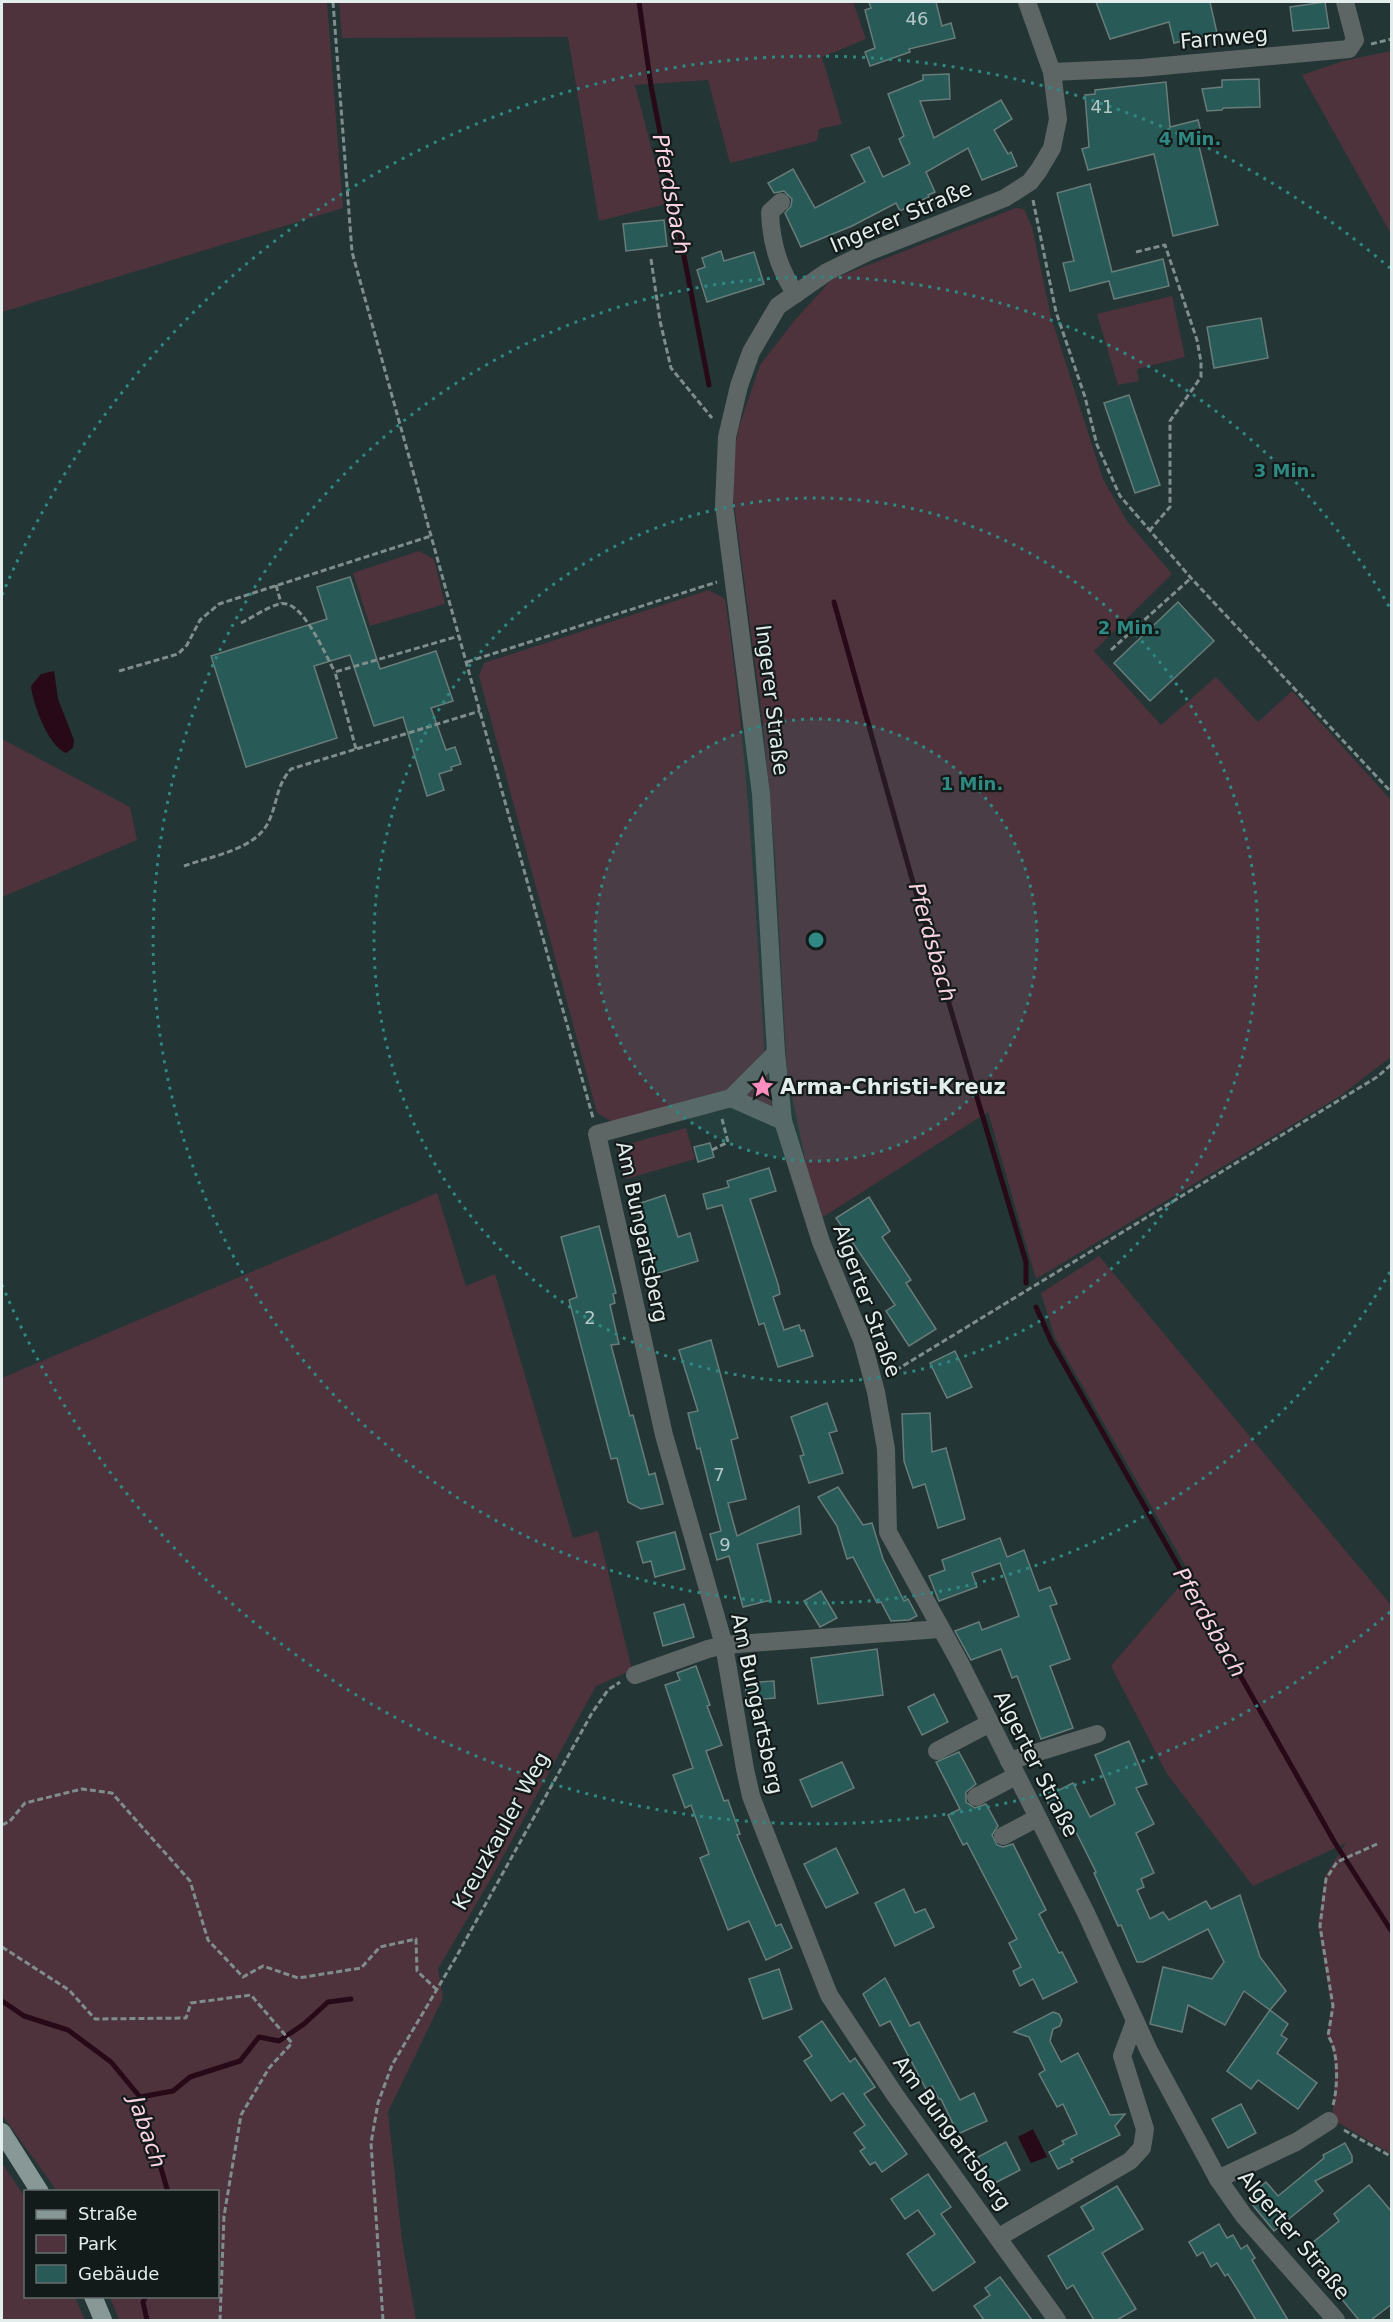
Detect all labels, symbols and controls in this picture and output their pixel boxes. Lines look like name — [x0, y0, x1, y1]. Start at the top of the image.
house number: 46 — [906, 8, 928, 29]
street label: Farnweg — [1179, 22, 1269, 54]
house number: 41 — [1091, 96, 1113, 117]
text: 4 Min. — [1159, 128, 1221, 149]
water label: Pferdsbach — [648, 132, 695, 257]
street label: Ingerer Straße — [827, 176, 975, 258]
text: 3 Min. — [1254, 460, 1316, 481]
text: 2 Min. — [1098, 617, 1160, 638]
street label: Ingerer Straße — [751, 623, 793, 777]
text: 1 Min. — [941, 773, 1003, 794]
water label: Pferdsbach — [904, 880, 961, 1004]
centre of rings — [806, 930, 826, 950]
place icon: Arma-Christi-Kreuz — [749, 1074, 775, 1100]
place label: Arma-Christi-Kreuz — [780, 1075, 1006, 1099]
street label: Am Bungartsberg — [611, 1139, 673, 1325]
street label: Algerter Straße — [828, 1221, 906, 1381]
house number: 2 — [584, 1307, 596, 1328]
house number: 7 — [713, 1464, 725, 1485]
house number: 9 — [719, 1534, 731, 1555]
water label: Pferdsbach — [1168, 1563, 1251, 1682]
street label: Am Bungartsberg — [726, 1611, 788, 1797]
street label: Algerter Straße — [989, 1687, 1083, 1841]
street label: Kreuzkauler Weg — [448, 1748, 554, 1914]
street label: Am Bungartsberg — [888, 2051, 1016, 2215]
water label: Jabach — [122, 2090, 171, 2171]
street label: Algerter Straße — [1233, 2166, 1355, 2304]
legend — [24, 2190, 219, 2298]
text: Straße — [78, 2203, 137, 2224]
text: Park — [78, 2233, 117, 2254]
text: Gebäude — [78, 2263, 159, 2284]

